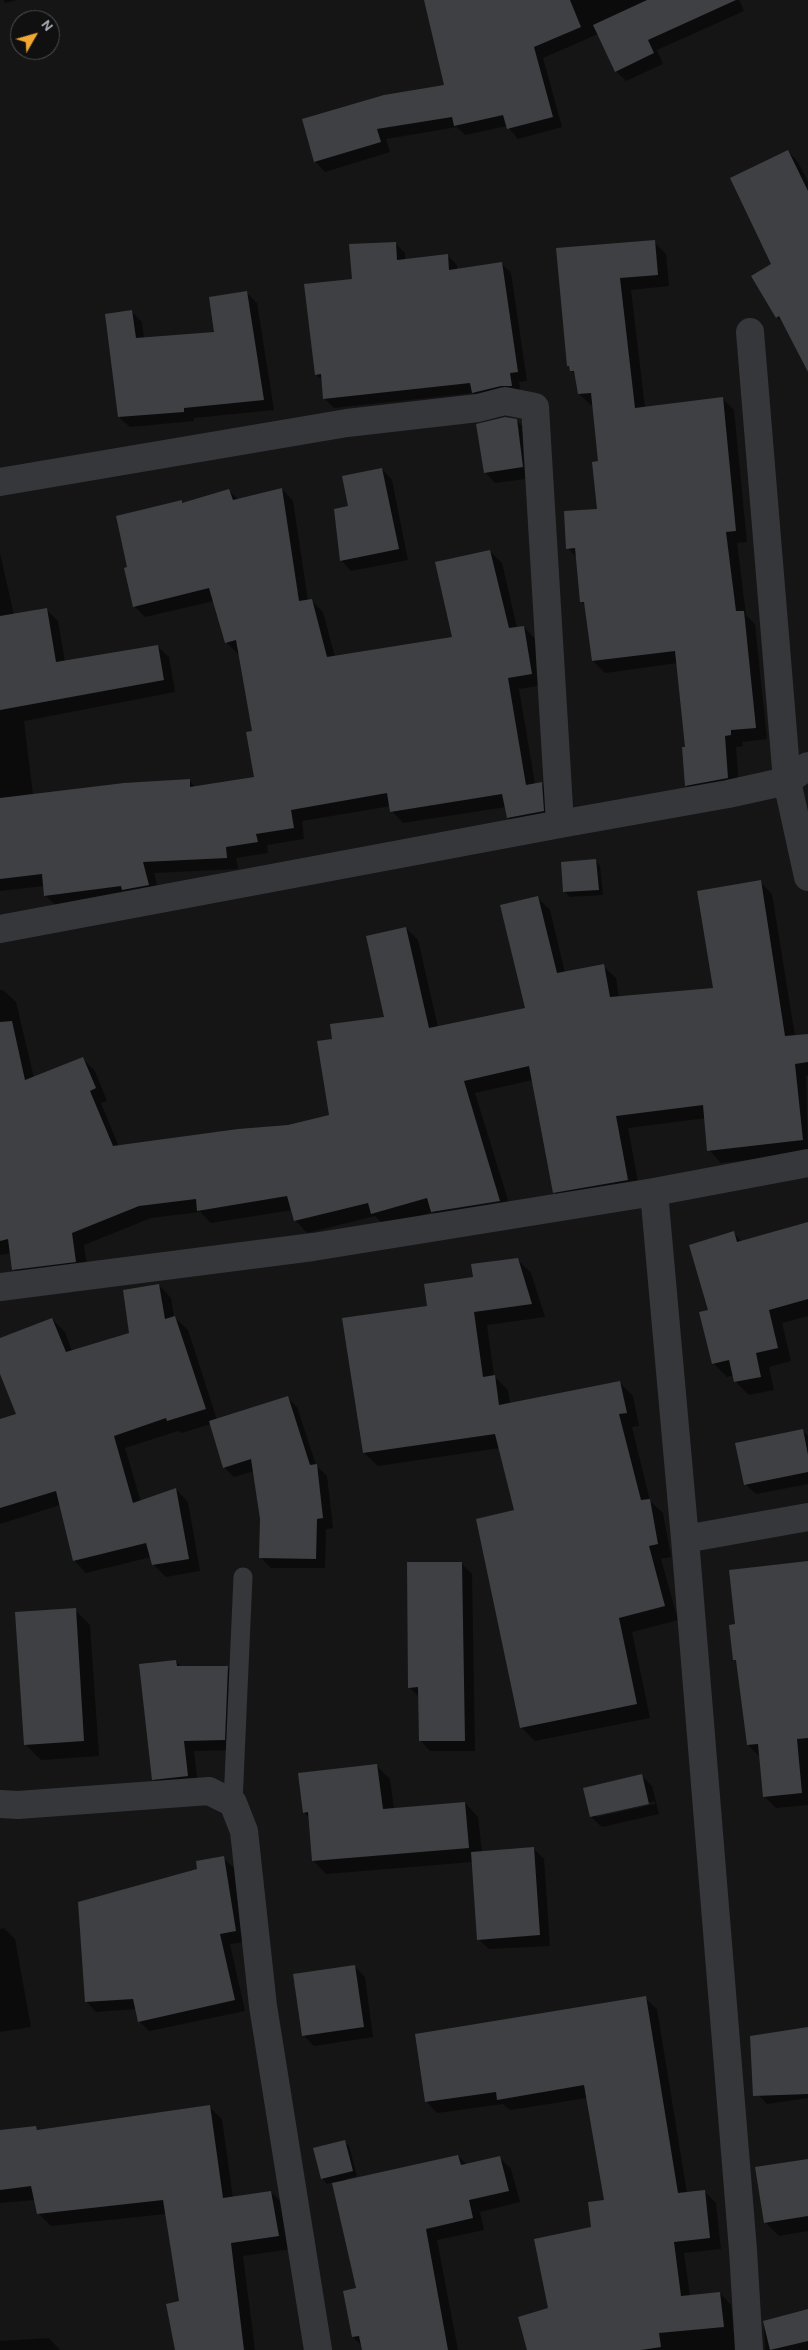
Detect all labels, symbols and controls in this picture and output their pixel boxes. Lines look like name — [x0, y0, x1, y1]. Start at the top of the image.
north arrow — [10, 10, 60, 60]
text: N — [37, 17, 56, 35]

